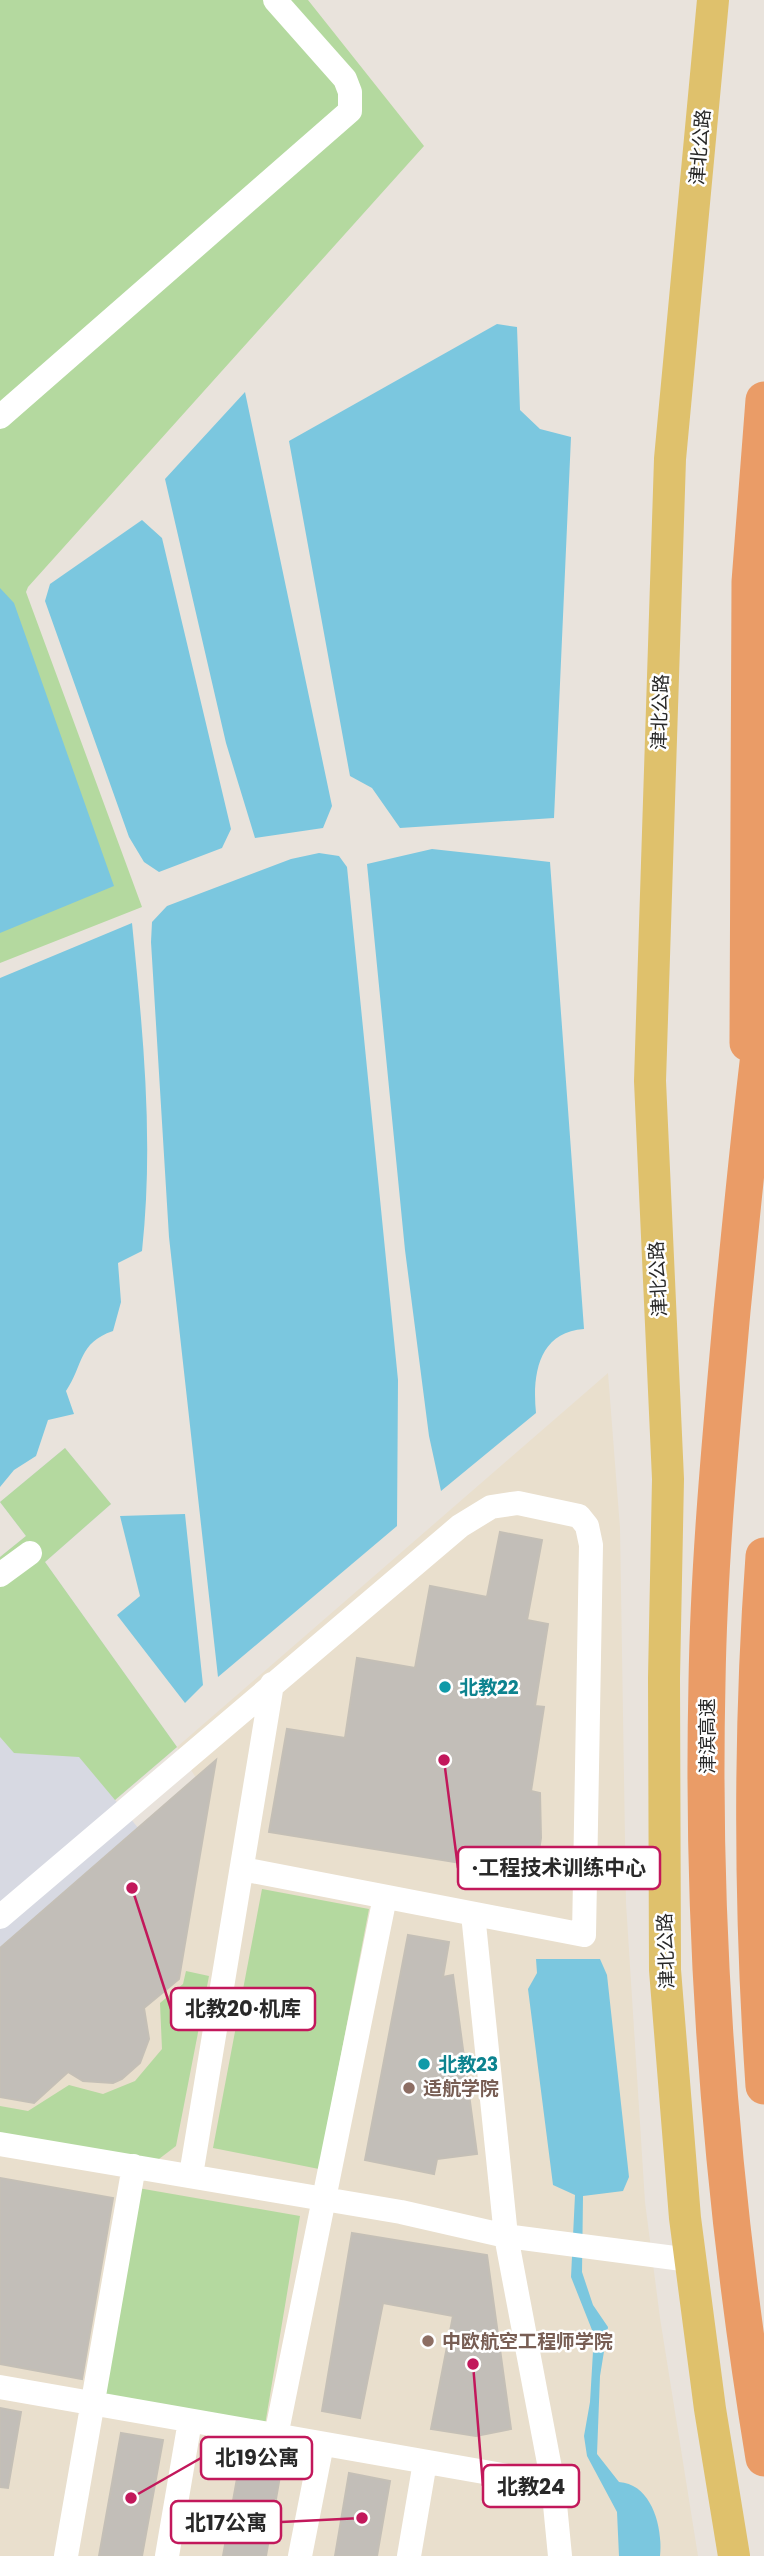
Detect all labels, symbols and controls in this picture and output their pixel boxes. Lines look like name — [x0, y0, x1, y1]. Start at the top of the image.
street label: 津北公路 — [683, 108, 717, 186]
street label: 津北公路 — [645, 674, 675, 750]
street label: 津北公路 — [643, 1240, 673, 1318]
place label: 北教22 — [459, 1674, 519, 1701]
marker: 北教22 — [437, 1679, 453, 1695]
street label: 津滨高速 — [694, 1698, 721, 1774]
callout: ·工程技术训练中心 — [458, 1847, 660, 1889]
text: ·工程技术训练中心 — [472, 1853, 646, 1882]
street label: 津北公路 — [651, 1913, 681, 1989]
callout: 北教20·机库 — [171, 1988, 315, 2030]
text: 北教20·机库 — [185, 1994, 301, 2023]
place label: 北教23 — [438, 2051, 498, 2078]
marker: 北教23 — [416, 2056, 432, 2072]
place label: 适航学院 — [423, 2075, 499, 2102]
marker: 适航学院 — [401, 2080, 417, 2096]
place label: 中欧航空工程师学院 — [442, 2328, 613, 2355]
marker: 中欧航空工程师学院 — [420, 2333, 436, 2349]
callout: 北19公寓 — [201, 2437, 312, 2479]
text: 北19公寓 — [215, 2443, 299, 2472]
callout: 北教24 — [483, 2465, 579, 2507]
text: 北教24 — [497, 2472, 565, 2501]
callout: 北17公寓 — [171, 2501, 281, 2543]
text: 北17公寓 — [185, 2508, 267, 2537]

